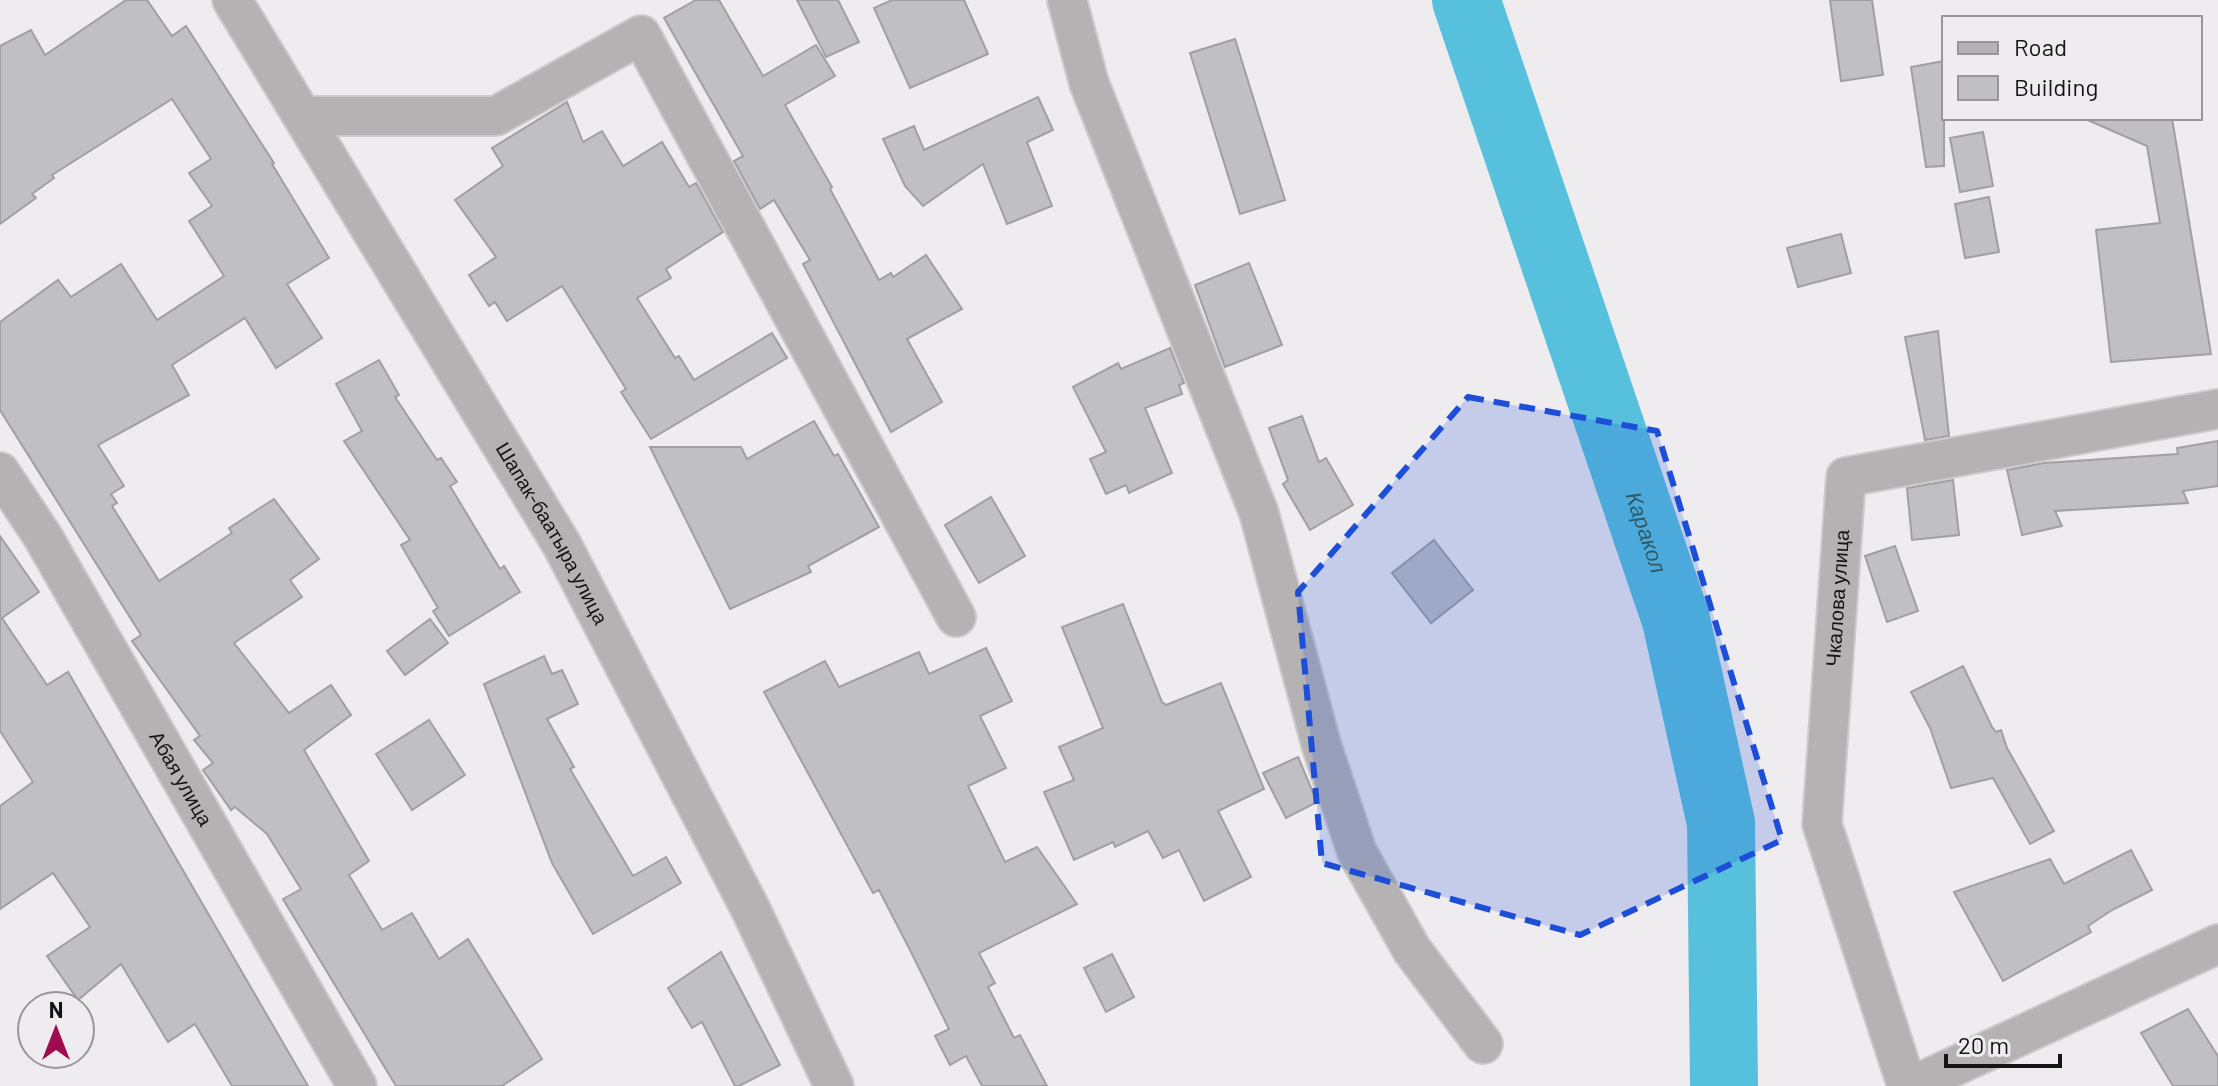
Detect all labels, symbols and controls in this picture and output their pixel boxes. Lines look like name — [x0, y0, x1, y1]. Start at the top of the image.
legend — [1942, 16, 2202, 120]
text: Road — [2014, 32, 2067, 61]
text: Building — [2014, 72, 2098, 101]
street label: Шапак-баатыра улица — [491, 437, 614, 629]
water label: Каракол — [1621, 488, 1673, 576]
street label: Чкалова улица — [1820, 528, 1853, 667]
street label: Абая улица — [145, 726, 219, 830]
north arrow — [16, 990, 96, 1070]
text: N — [49, 996, 63, 1022]
scale bar — [1946, 1018, 2060, 1068]
text: 20 m — [1958, 1030, 2009, 1059]

